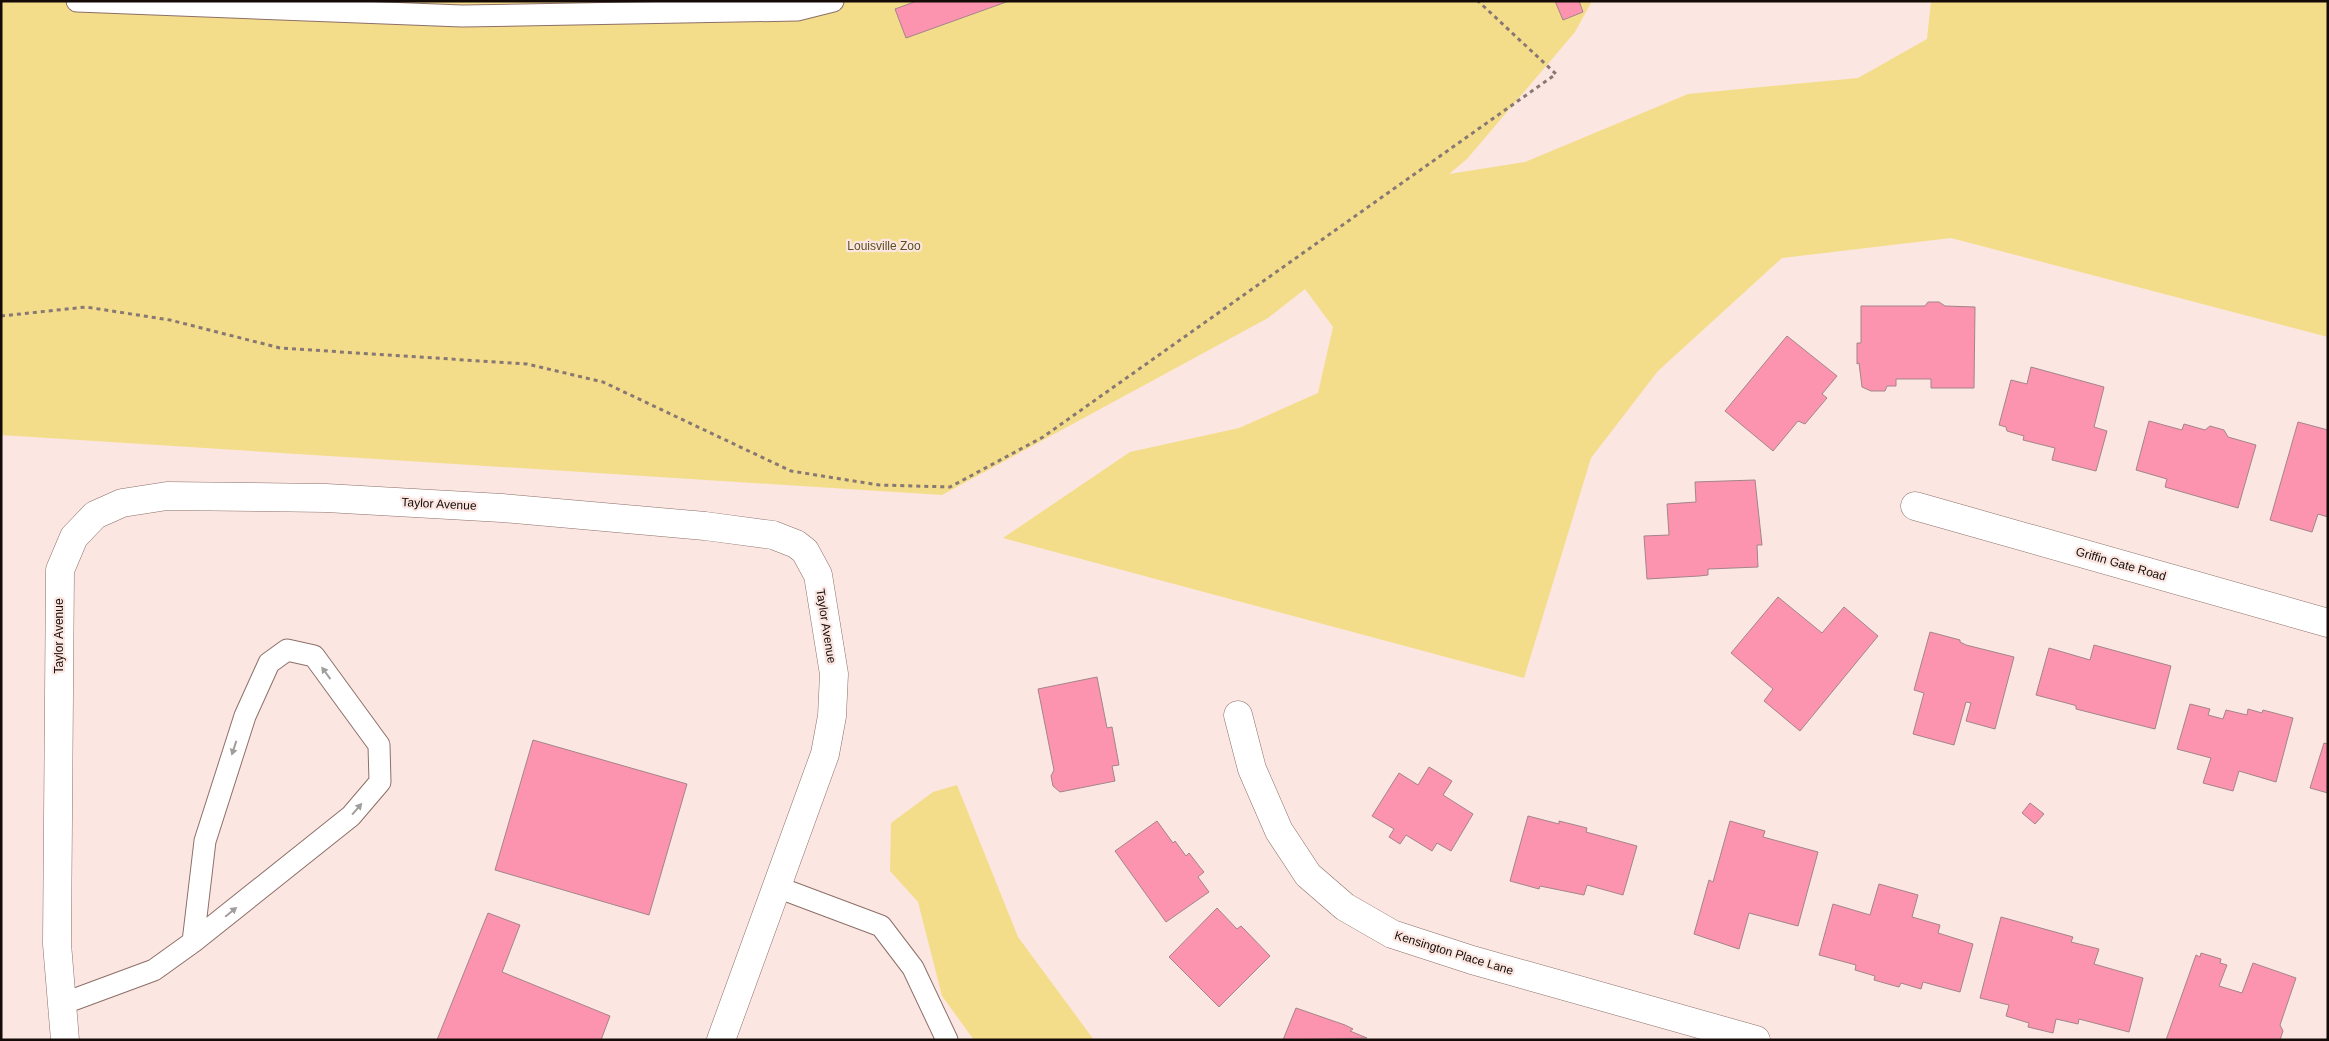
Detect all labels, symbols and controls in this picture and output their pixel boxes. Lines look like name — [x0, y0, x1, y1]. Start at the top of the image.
park label: Louisville Zoo — [847, 239, 921, 253]
street label: Taylor Avenue — [401, 495, 477, 513]
street label: Griffin Gate Road — [2074, 544, 2168, 584]
street label: Taylor Avenue — [813, 588, 839, 665]
street label: Taylor Avenue — [52, 598, 66, 674]
one-way arrow — [321, 666, 331, 680]
one-way arrow — [230, 740, 238, 755]
one-way arrow — [351, 804, 363, 816]
one-way arrow — [224, 906, 237, 917]
street label: Kensington Place Lane — [1393, 928, 1515, 978]

